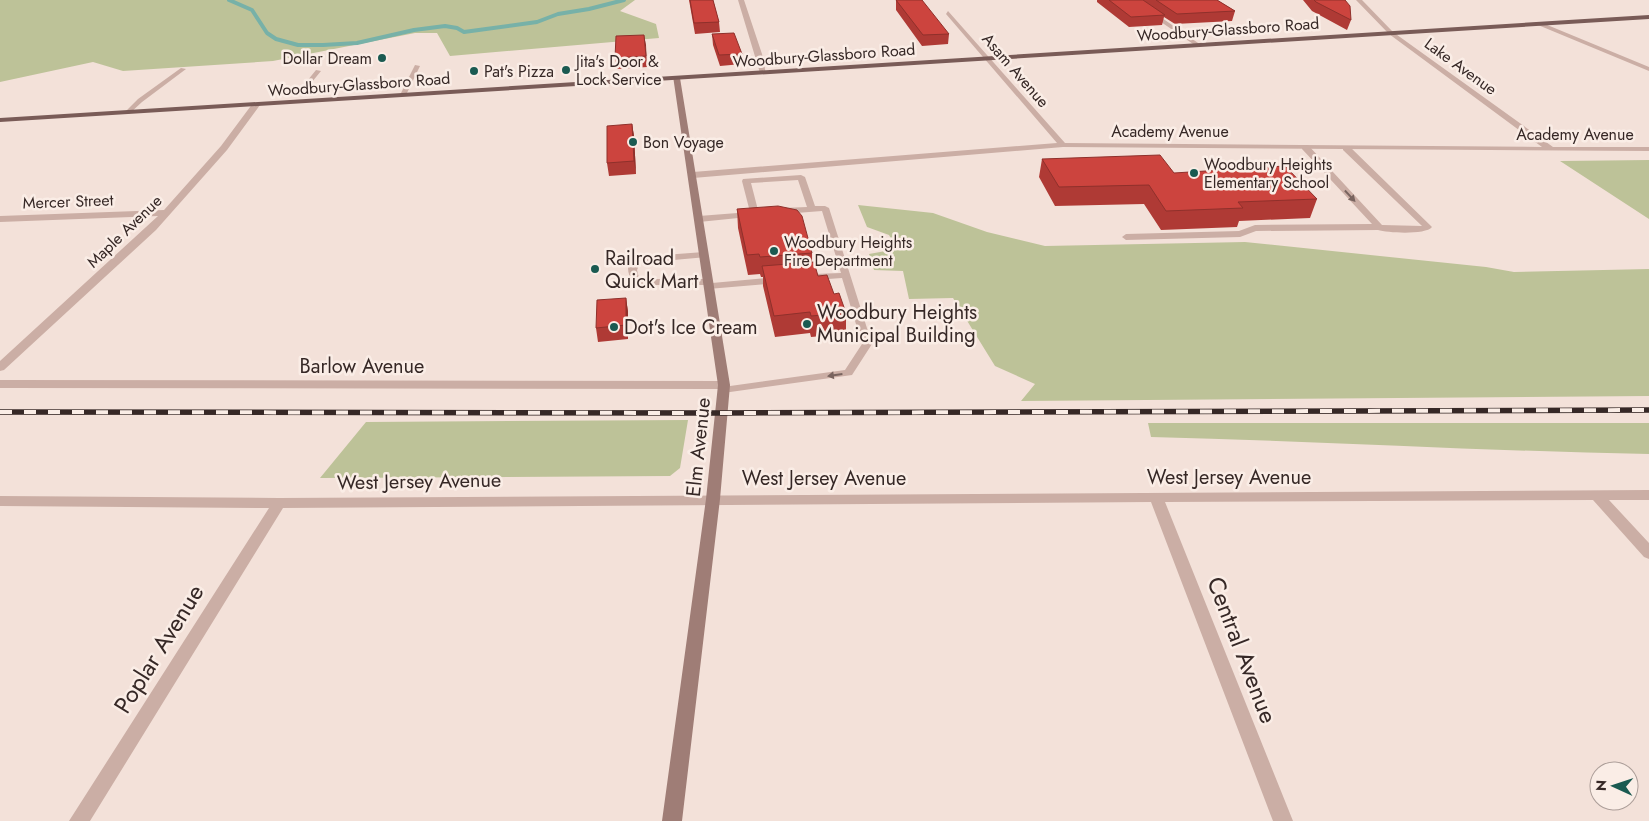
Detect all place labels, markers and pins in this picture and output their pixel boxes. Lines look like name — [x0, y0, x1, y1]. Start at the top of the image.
place label: Dollar Dream — [282, 47, 372, 70]
place label: Jita's Door & Lock Service — [574, 50, 662, 91]
marker: Dollar Dream — [376, 52, 388, 64]
place label: Pat's Pizza — [484, 60, 554, 83]
marker: Jita's Door & Lock Service — [560, 64, 572, 76]
marker: Pat's Pizza — [468, 65, 480, 77]
place label: Bon Voyage — [643, 131, 724, 154]
marker: Bon Voyage — [627, 136, 639, 148]
place label: Woodbury Heights Elementary School — [1204, 153, 1332, 194]
marker: Woodbury Heights Elementary School — [1188, 167, 1200, 179]
place label: Woodbury Heights Fire Department — [784, 231, 912, 272]
place label: Railroad Quick Mart — [605, 244, 699, 296]
marker: Woodbury Heights Fire Department — [768, 245, 780, 257]
marker: Railroad Quick Mart — [589, 263, 601, 275]
place label: Woodbury Heights Municipal Building — [817, 298, 977, 350]
place label: Dot's Ice Cream — [624, 313, 758, 342]
marker: Woodbury Heights Municipal Building — [801, 318, 813, 330]
marker: Dot's Ice Cream — [608, 321, 620, 333]

